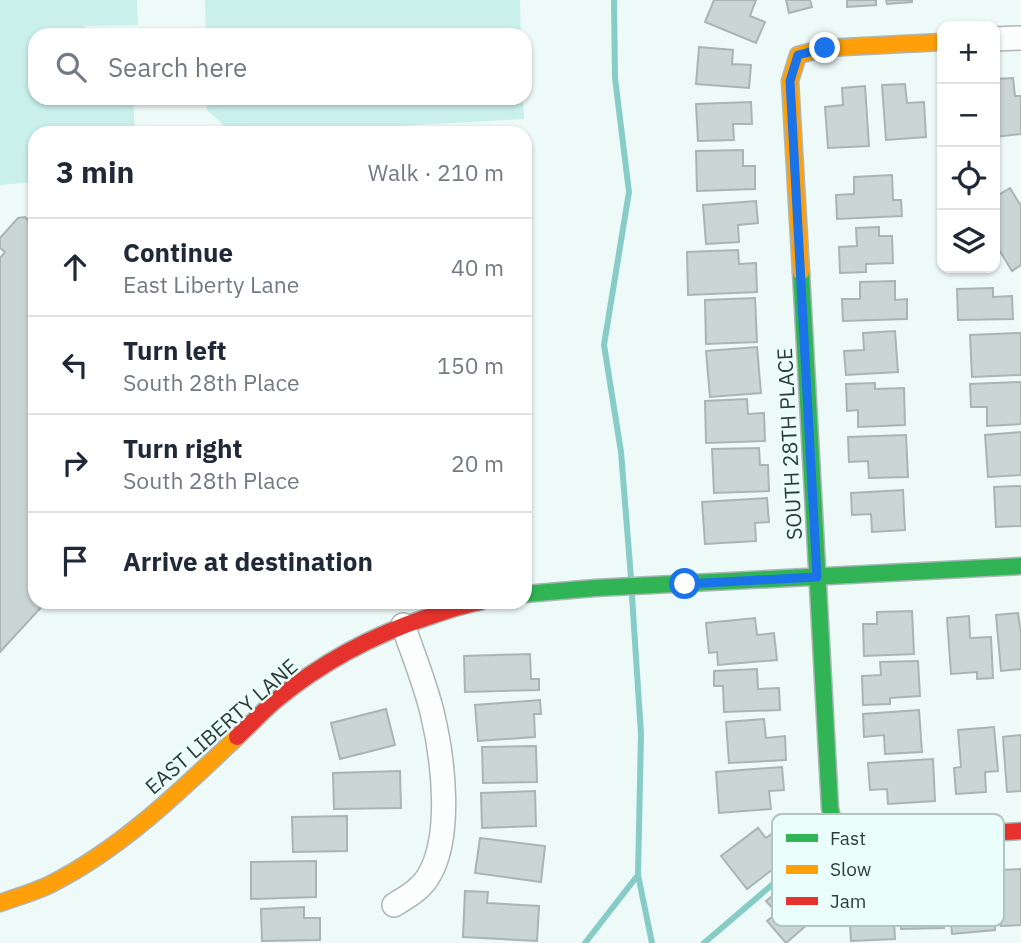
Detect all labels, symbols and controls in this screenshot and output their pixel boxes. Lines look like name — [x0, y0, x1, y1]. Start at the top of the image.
map controls — [937, 21, 1000, 273]
button: + — [937, 21, 1000, 84]
search box — [28, 28, 532, 105]
route end — [809, 32, 840, 63]
icon: search — [52, 48, 90, 86]
text: Search here — [108, 50, 247, 84]
button: − — [937, 84, 1000, 147]
button: locate — [937, 147, 1000, 210]
text: 3 min — [56, 152, 134, 191]
text: Walk · 210 m — [368, 157, 504, 187]
button: layers — [937, 210, 1000, 273]
text: Continue — [123, 235, 233, 269]
icon: ahead — [56, 248, 94, 286]
text: 40 m — [451, 252, 504, 282]
text: East Liberty Lane — [123, 269, 299, 299]
text: Turn left — [123, 333, 226, 367]
icon: left — [56, 346, 94, 384]
street label: SOUTH 28TH PLACE — [770, 347, 808, 541]
text: 150 m — [437, 350, 504, 380]
text: South 28th Place — [123, 367, 300, 397]
text: Turn right — [123, 431, 242, 465]
icon: right — [56, 444, 94, 482]
text: 20 m — [451, 448, 504, 478]
text: South 28th Place — [123, 465, 300, 495]
icon: arrive — [56, 542, 94, 580]
text: Arrive at destination — [123, 544, 373, 578]
route start — [669, 568, 700, 599]
street label: EAST LIBERTY LANE — [139, 652, 303, 800]
legend — [772, 814, 1004, 926]
text: Fast — [830, 826, 866, 850]
text: Slow — [830, 857, 871, 881]
text: Jam — [830, 889, 866, 913]

